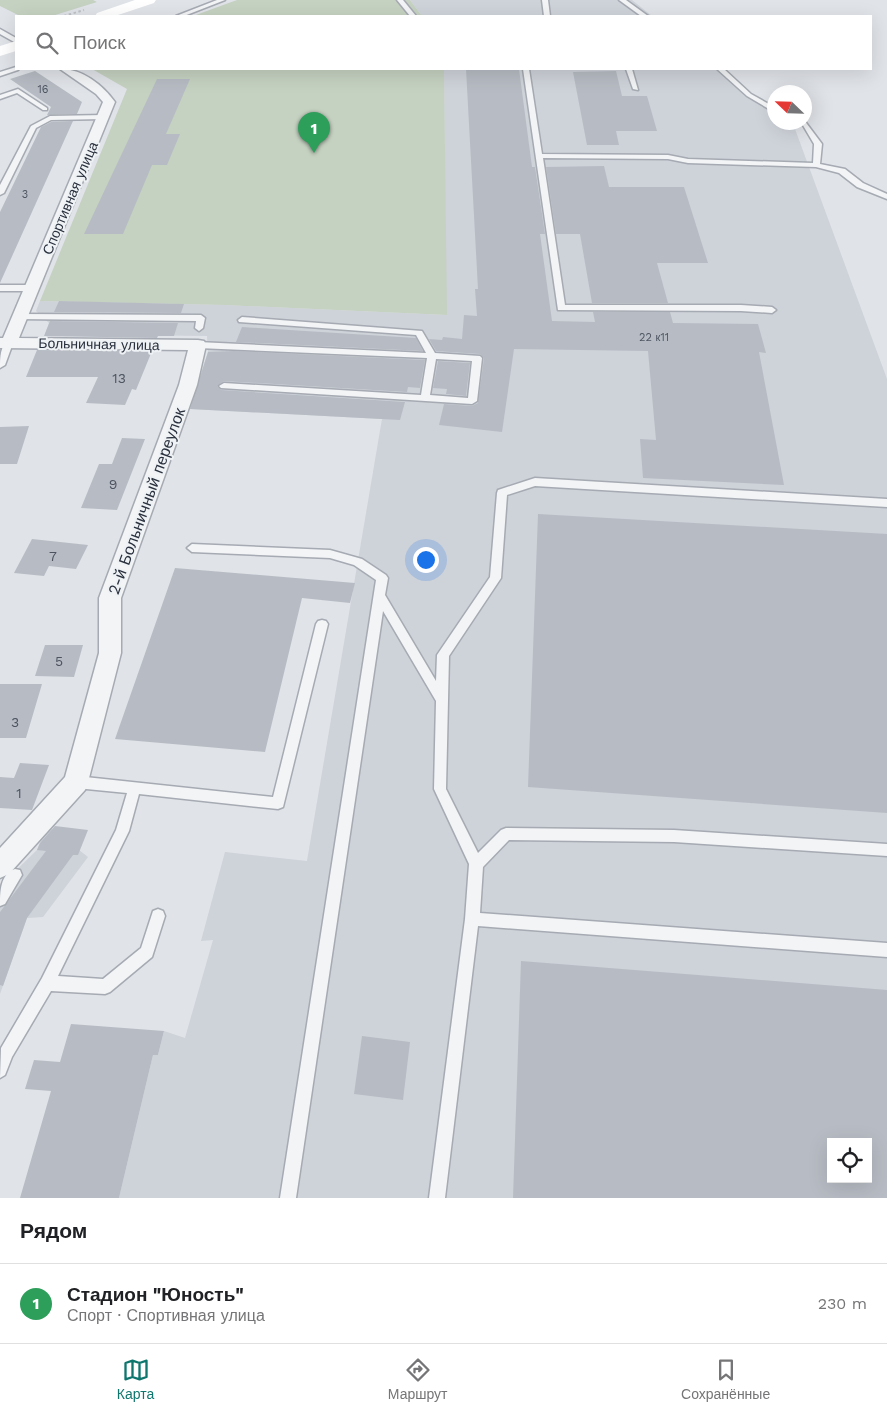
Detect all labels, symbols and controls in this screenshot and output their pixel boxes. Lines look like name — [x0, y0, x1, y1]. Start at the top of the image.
search box — [15, 15, 872, 70]
icon: search — [33, 29, 61, 57]
text: Поиск — [73, 31, 126, 54]
house number: 16 — [38, 83, 49, 96]
north arrow — [767, 85, 812, 130]
pin: 1 — [298, 112, 330, 153]
street label: Спортивная улица — [39, 139, 101, 257]
house number: 3 — [22, 188, 28, 201]
house number: 22 к11 — [639, 331, 669, 344]
street label: Больничная улица — [38, 335, 160, 353]
house number: 13 — [112, 370, 126, 386]
street label: 2-й Больничный переулок — [104, 404, 189, 597]
house number: 9 — [109, 476, 117, 492]
your location — [413, 547, 439, 573]
house number: 7 — [49, 548, 57, 564]
house number: 5 — [55, 653, 63, 669]
house number: 3 — [11, 714, 19, 730]
house number: 1 — [16, 785, 22, 801]
map controls — [827, 1138, 872, 1183]
button: locate — [827, 1138, 872, 1183]
text: Рядом — [20, 1218, 87, 1243]
text: Стадион "Юность" — [67, 1283, 244, 1306]
text: 1 — [33, 1294, 39, 1313]
text: 230 m — [818, 1294, 867, 1313]
text: Спорт · Спортивная улица — [67, 1306, 265, 1325]
tab: Карта — [117, 1356, 154, 1402]
tab: Маршрут — [388, 1356, 447, 1402]
tab: Сохранённые — [681, 1356, 770, 1402]

